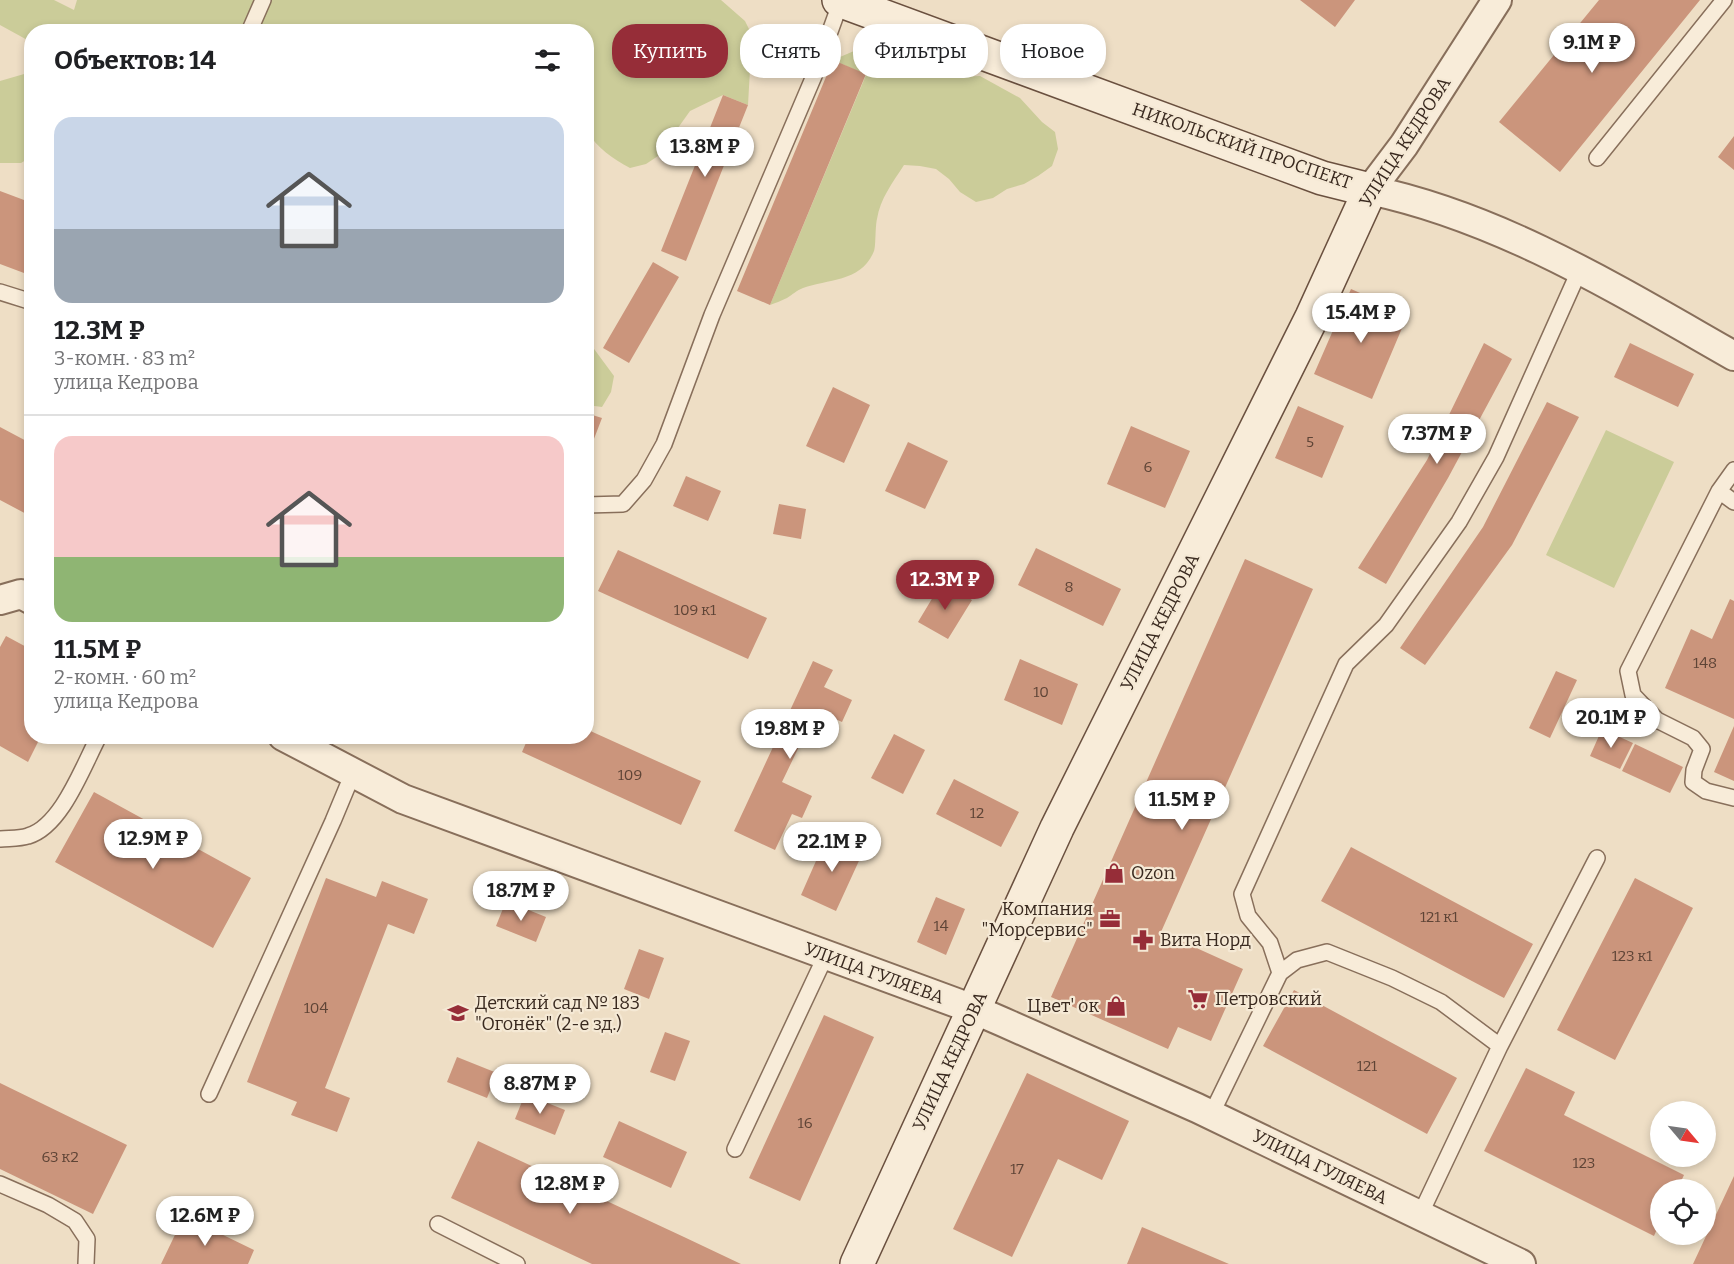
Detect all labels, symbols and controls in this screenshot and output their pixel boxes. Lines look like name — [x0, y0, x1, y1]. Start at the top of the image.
pin: 9.1M ₽ — [1543, 23, 1641, 74]
chip: Купить — [612, 24, 728, 78]
chip: Снять — [740, 24, 841, 78]
chip: Фильтры — [853, 24, 988, 78]
chip: Новое — [1000, 24, 1106, 78]
text: 9.1M ₽ — [1563, 30, 1621, 54]
icon: filters — [531, 44, 564, 77]
text: Объектов: 14 — [54, 45, 216, 76]
street label: УЛИЦА КЕДРОВА — [1355, 72, 1455, 211]
street label: НИКОЛЬСКИЙ ПРОСПЕКТ — [1129, 98, 1355, 194]
pin: 13.8M ₽ — [650, 127, 760, 178]
text: 13.8M ₽ — [670, 134, 740, 158]
icon: home — [255, 156, 363, 264]
pin: 15.4M ₽ — [1306, 293, 1416, 344]
text: 15.4M ₽ — [1326, 300, 1396, 324]
text: 12.3M ₽ — [54, 315, 145, 346]
text: 3-комн. · 83 m² — [54, 346, 195, 370]
text: улица Кедрова — [54, 370, 199, 394]
pin: 7.37M ₽ — [1382, 414, 1492, 465]
text: 7.37M ₽ — [1402, 421, 1472, 445]
house number: 5 — [1306, 433, 1314, 451]
house number: 6 — [1144, 458, 1153, 476]
icon: home — [255, 475, 363, 583]
street label: УЛИЦА КЕДРОВА — [1116, 550, 1204, 694]
pin: 12.3M ₽ — [890, 560, 1000, 611]
text: 12.3M ₽ — [910, 567, 980, 591]
house number: 8 — [1064, 578, 1074, 596]
house number: 109 к1 — [674, 601, 716, 619]
text: 11.5M ₽ — [54, 634, 141, 665]
house number: 148 — [1693, 654, 1717, 672]
text: 2-комн. · 60 m² — [54, 665, 196, 689]
house number: 10 — [1033, 683, 1049, 701]
text: улица Кедрова — [54, 689, 199, 713]
pin: 20.1M ₽ — [1556, 698, 1666, 749]
text: 20.1M ₽ — [1576, 705, 1646, 729]
pin: 19.8M ₽ — [735, 709, 845, 760]
text: 19.8M ₽ — [755, 716, 825, 740]
house number: 109 — [618, 766, 642, 784]
pin: 11.5M ₽ — [1127, 780, 1237, 831]
text: 11.5M ₽ — [1148, 787, 1216, 811]
house number: 12 — [970, 804, 984, 822]
pin: 12.9M ₽ — [98, 819, 208, 870]
pin: 22.1M ₽ — [777, 822, 887, 873]
text: 12.9M ₽ — [118, 826, 188, 850]
text: 22.1M ₽ — [797, 829, 867, 853]
shop icon: Ozon — [1102, 861, 1126, 885]
place label: Ozon — [1131, 862, 1175, 884]
pin: 18.7M ₽ — [466, 871, 576, 922]
text: 18.7M ₽ — [487, 878, 555, 902]
place label: Компания "Морсервис" — [982, 898, 1093, 941]
office icon: Компания "Морсервис" — [1098, 907, 1122, 931]
house number: 121 к1 — [1420, 908, 1458, 926]
house number: 14 — [934, 917, 949, 935]
pharmacy icon: Вита Норд — [1131, 928, 1155, 952]
place label: Вита Норд — [1160, 929, 1251, 951]
street label: УЛИЦА ГУЛЯЕВА — [801, 937, 947, 1009]
house number: 123 к1 — [1612, 947, 1652, 965]
supermarket icon: Петровский — [1186, 987, 1210, 1011]
street label: УЛИЦА КЕДРОВА — [908, 988, 992, 1134]
place label: Петровский — [1215, 988, 1322, 1010]
place label: Детский сад № 183 "Огонёк" (2-е зд.) — [475, 992, 640, 1035]
shop icon: Цвет' ок — [1104, 994, 1128, 1018]
place label: Цвет' ок — [1027, 995, 1099, 1017]
house number: 104 — [304, 999, 328, 1017]
school or university icon: Детский сад № 183 "Огонёк" (2-е зд.) — [446, 1001, 470, 1025]
house number: 121 — [1357, 1057, 1377, 1075]
pin: 8.87M ₽ — [485, 1064, 595, 1115]
text: 8.87M ₽ — [504, 1071, 576, 1095]
north arrow — [1650, 1101, 1716, 1167]
map controls — [1650, 1101, 1716, 1245]
house number: 16 — [798, 1114, 813, 1132]
street label: УЛИЦА ГУЛЯЕВА — [1249, 1125, 1391, 1209]
house number: 63 к2 — [41, 1148, 79, 1166]
house number: 123 — [1573, 1154, 1595, 1172]
house number: 17 — [1010, 1160, 1024, 1178]
pin: 12.8M ₽ — [515, 1164, 625, 1215]
text: 12.8M ₽ — [535, 1171, 605, 1195]
button: locate — [1650, 1179, 1716, 1245]
pin: 12.6M ₽ — [150, 1196, 260, 1247]
text: 12.6M ₽ — [170, 1203, 240, 1227]

